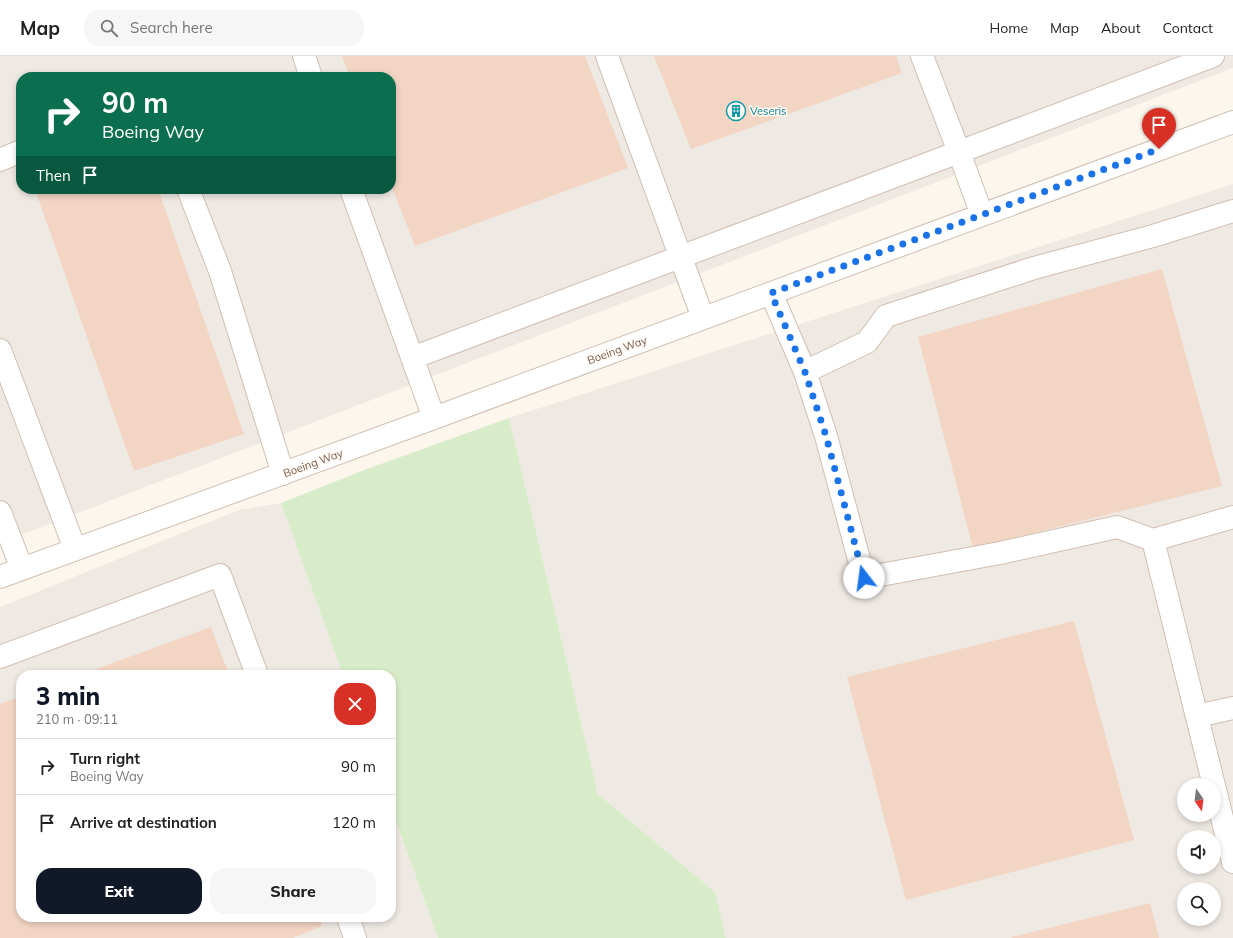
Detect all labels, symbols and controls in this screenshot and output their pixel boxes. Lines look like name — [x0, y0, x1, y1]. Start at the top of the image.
search box — [84, 10, 364, 46]
text: Map — [20, 16, 60, 40]
icon: search — [98, 17, 120, 39]
text: Search here — [130, 18, 213, 37]
text: Home — [989, 19, 1028, 37]
text: Map — [1050, 19, 1079, 37]
text: About — [1101, 19, 1141, 37]
text: Contact — [1163, 19, 1213, 37]
text: 90 m — [102, 85, 168, 120]
icon: right — [36, 88, 88, 140]
building icon: Veseris — [725, 100, 747, 122]
place label: Veseris — [750, 104, 787, 118]
pin — [1142, 108, 1176, 149]
icon: arrive — [1148, 114, 1170, 136]
text: Boeing Way — [102, 120, 204, 143]
icon: arrive — [79, 164, 101, 186]
text: Then — [36, 166, 71, 185]
street label: Boeing Way — [585, 333, 649, 367]
street label: Boeing Way — [281, 446, 345, 480]
position arrow — [843, 557, 885, 599]
text: 3 min — [36, 681, 100, 711]
button: close — [334, 683, 376, 725]
text: 210 m · 09:11 — [36, 711, 118, 727]
text: Turn right — [70, 749, 140, 768]
icon: right — [36, 756, 58, 778]
text: 90 m — [341, 757, 376, 776]
text: Boeing Way — [70, 768, 144, 784]
north arrow — [1177, 778, 1221, 822]
map controls — [1177, 778, 1221, 926]
icon: arrive — [36, 812, 58, 834]
text: Arrive at destination — [70, 813, 217, 832]
text: 120 m — [332, 813, 376, 832]
button: sound — [1177, 830, 1221, 874]
button: Exit — [36, 868, 202, 914]
button: Share — [210, 868, 376, 914]
button: search — [1177, 882, 1221, 926]

